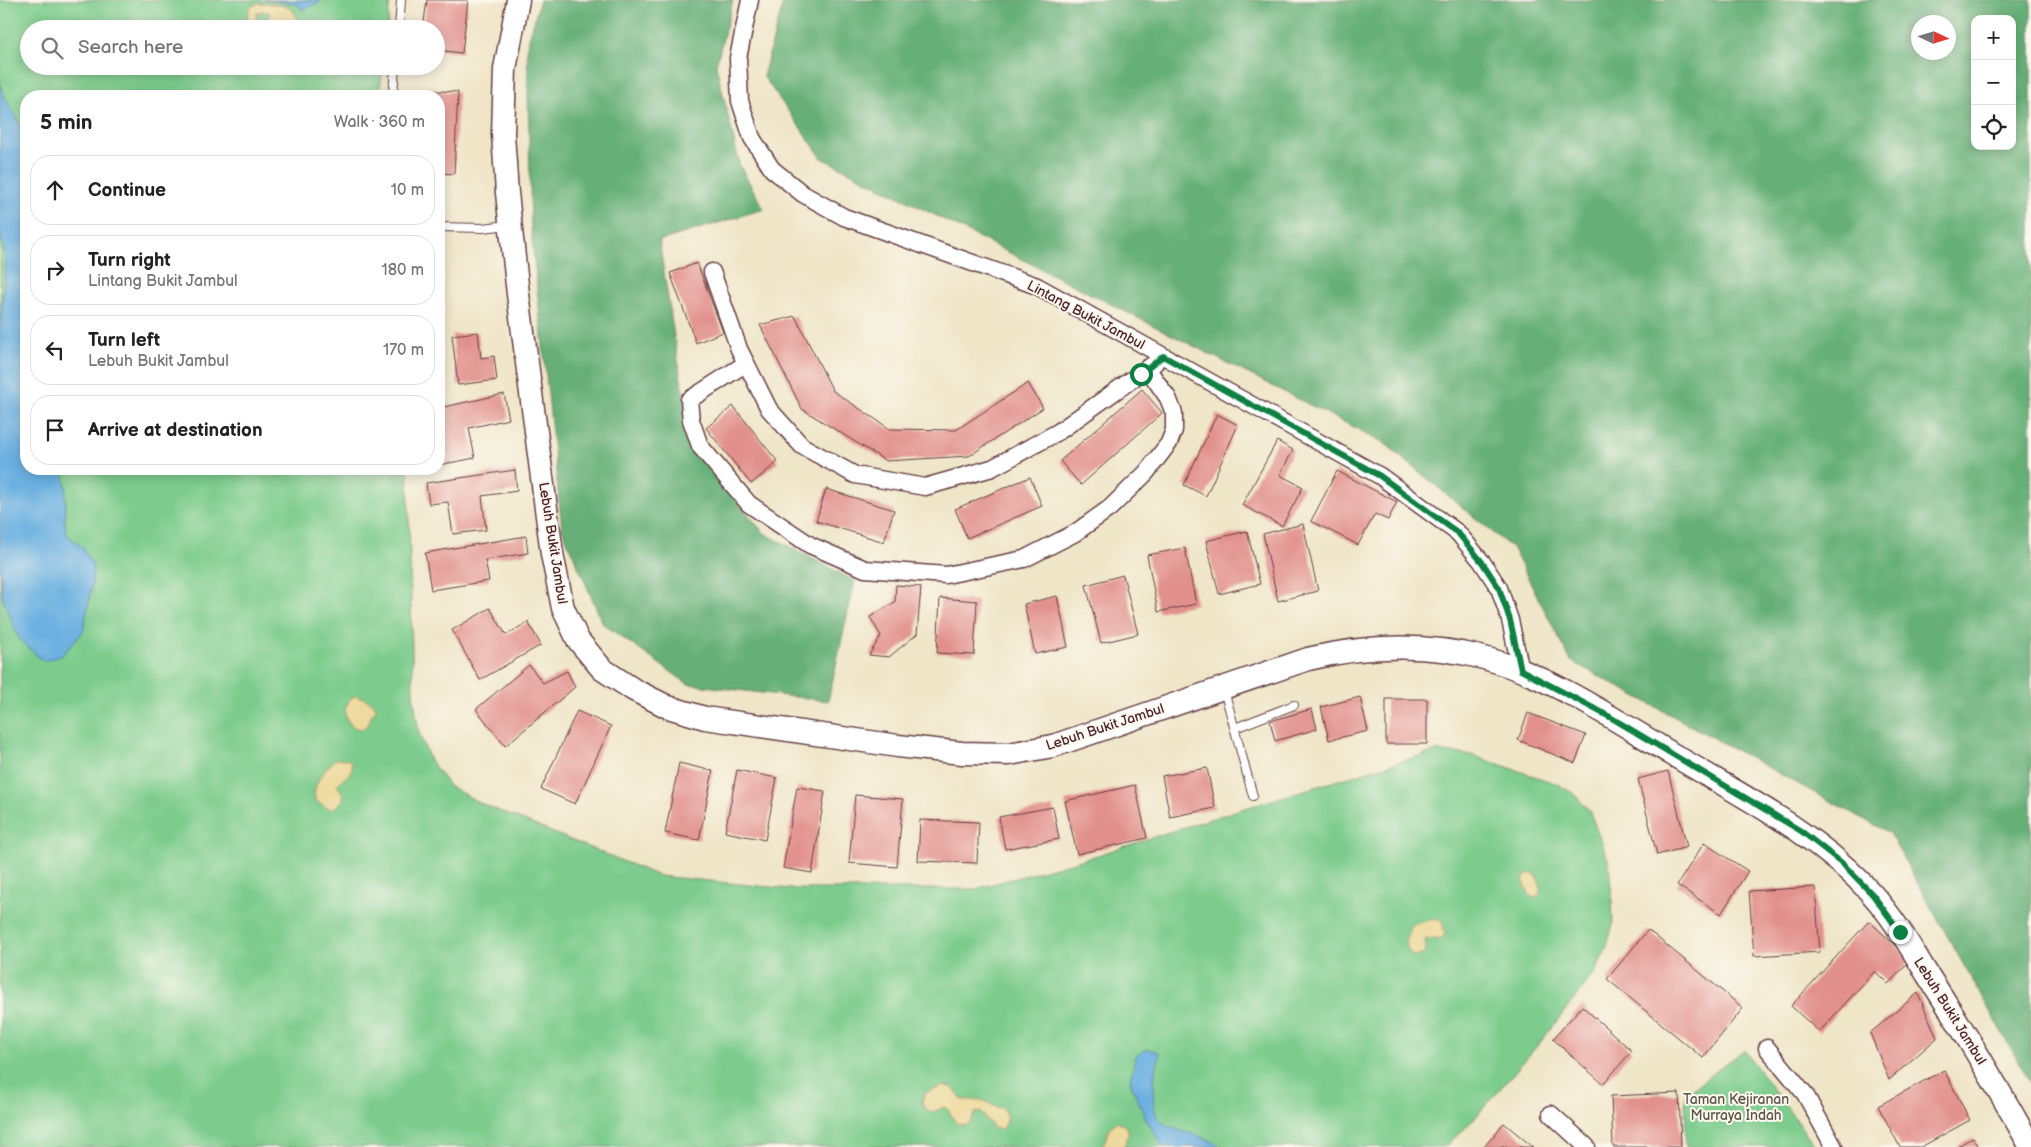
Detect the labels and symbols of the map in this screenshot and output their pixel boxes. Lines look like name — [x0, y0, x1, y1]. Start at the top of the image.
north arrow — [1911, 15, 1956, 60]
street label: Lintang Bukit Jambul — [1024, 277, 1148, 353]
route start — [1130, 363, 1153, 386]
street label: Lebuh Bukit Jambul — [535, 481, 571, 605]
street label: Lebuh Bukit Jambul — [1044, 700, 1166, 754]
route end — [1889, 921, 1912, 944]
street label: Lebuh Bukit Jambul — [1910, 954, 1990, 1068]
park label: Taman Kejiranan Murraya Indah — [1683, 1091, 1789, 1124]

